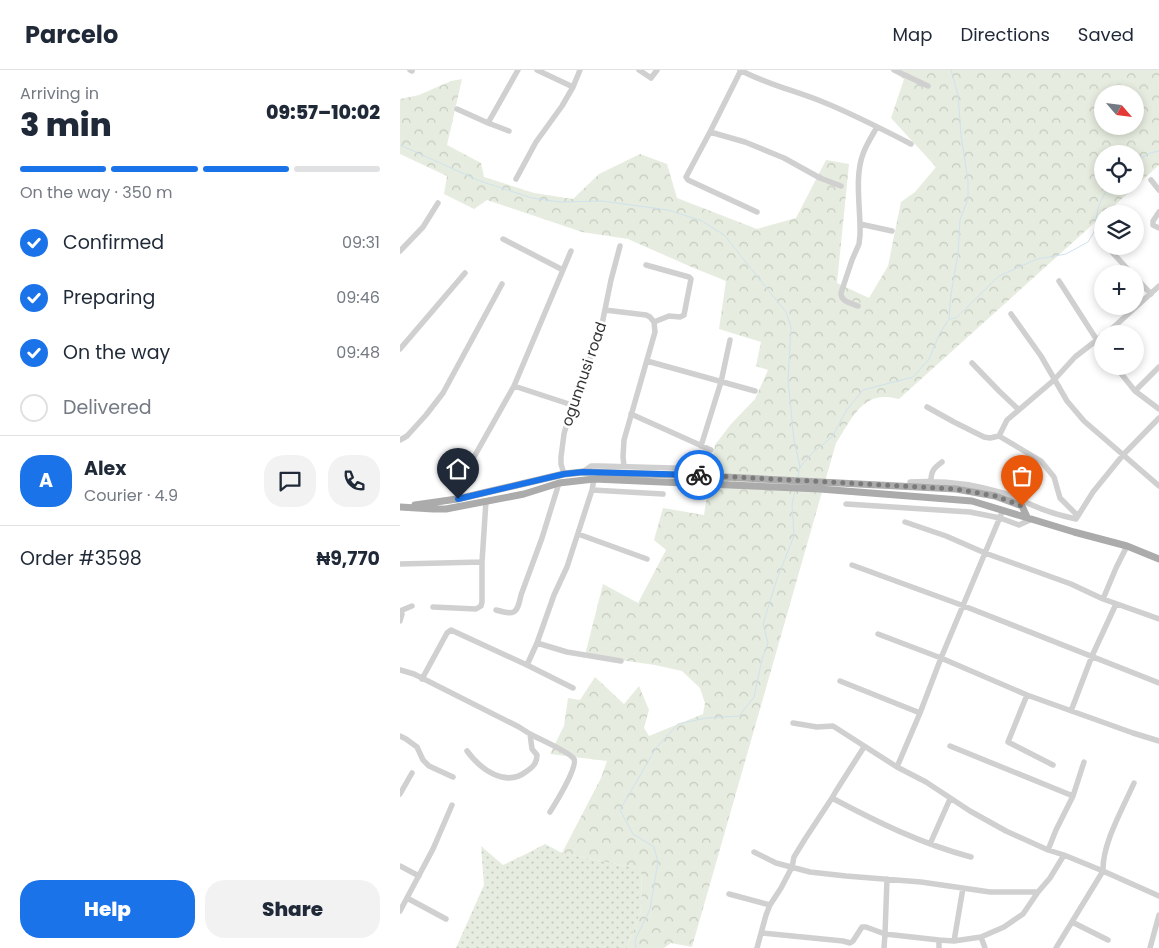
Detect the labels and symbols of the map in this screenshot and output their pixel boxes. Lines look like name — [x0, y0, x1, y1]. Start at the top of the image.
north arrow — [1094, 85, 1144, 135]
street label: ogunnusi road — [556, 319, 611, 429]
pin — [437, 448, 479, 499]
courier — [674, 450, 724, 500]
pin — [1001, 455, 1043, 506]

